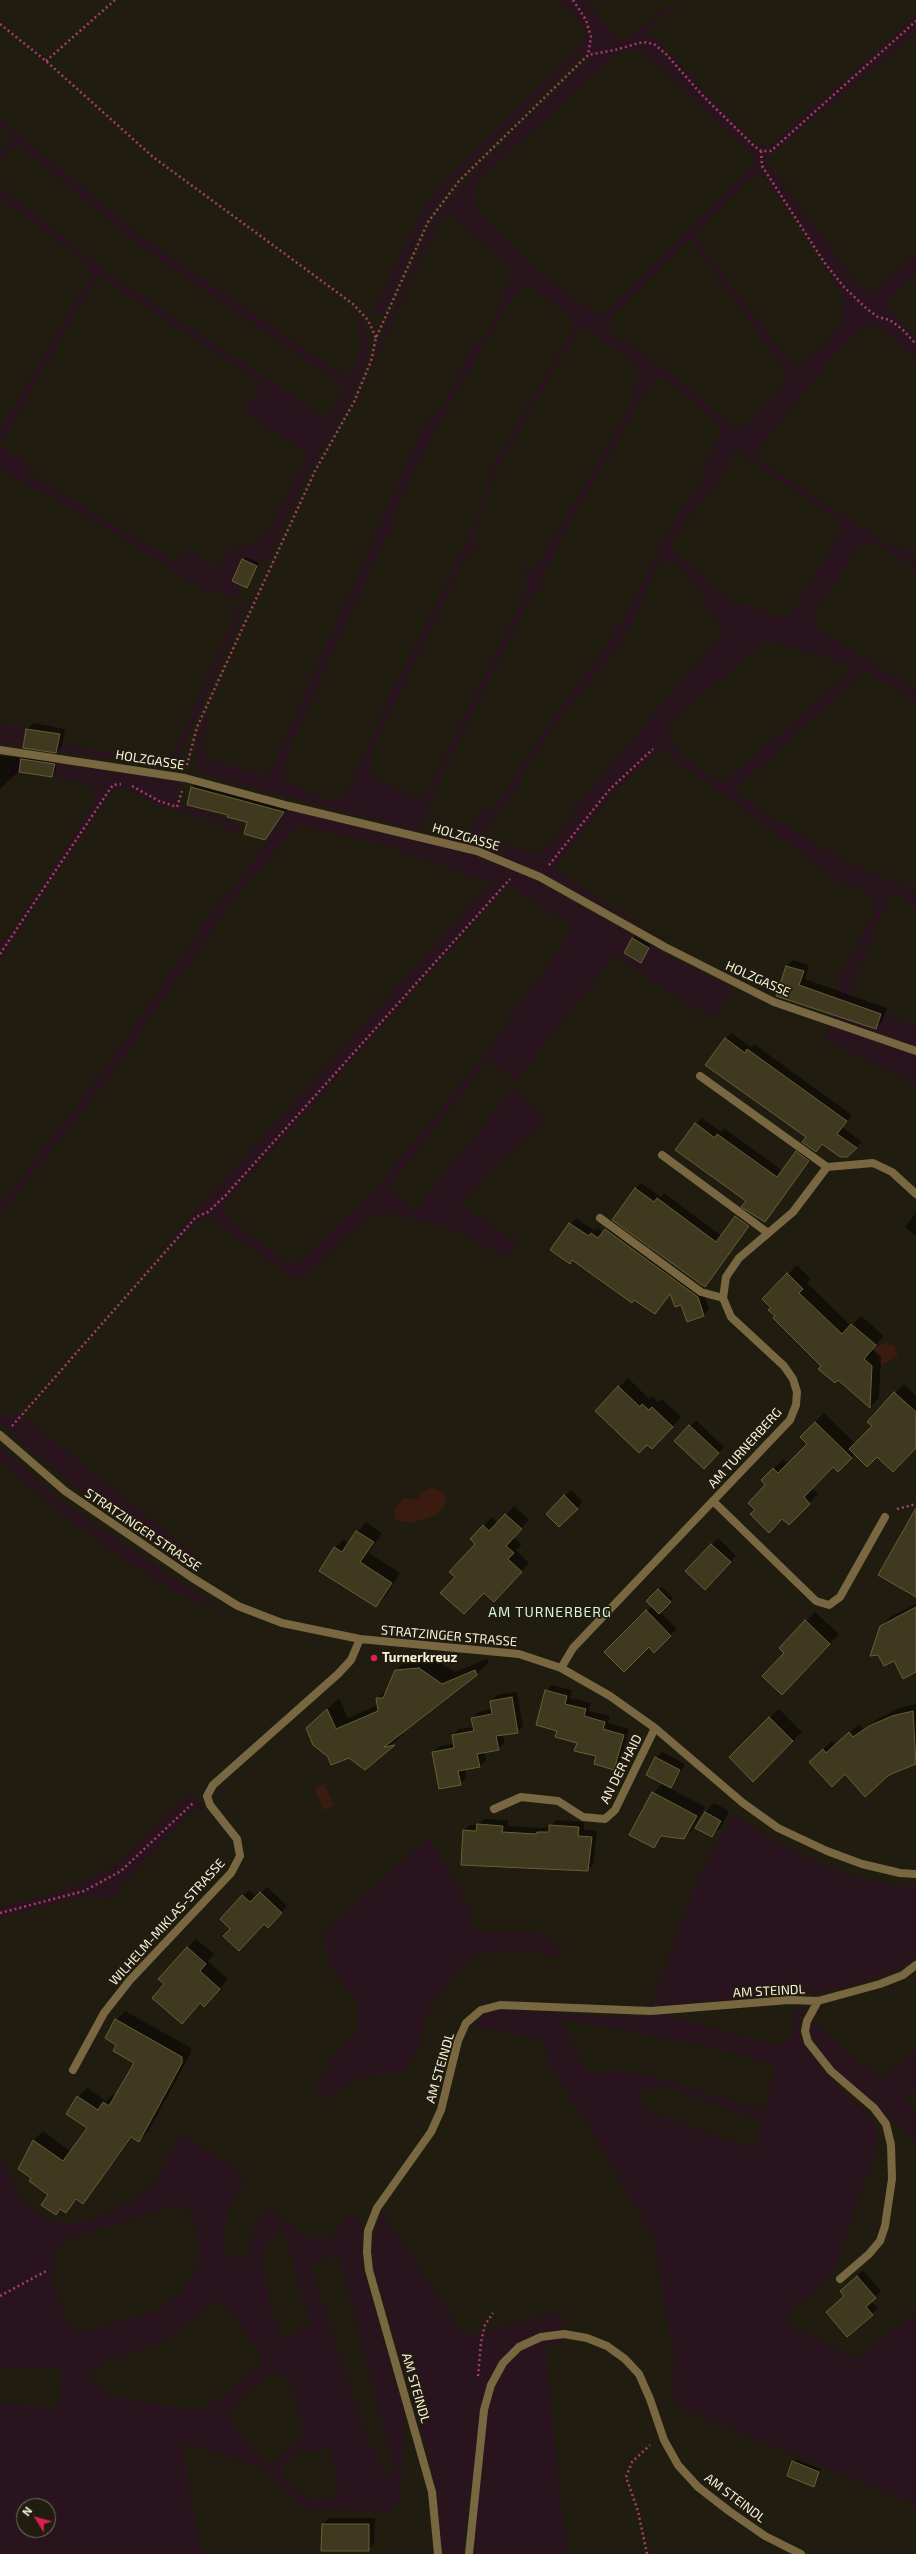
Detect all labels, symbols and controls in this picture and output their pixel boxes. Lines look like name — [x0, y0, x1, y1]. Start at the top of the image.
street label: HOLZGASSE — [114, 747, 186, 773]
street label: HOLZGASSE — [430, 820, 502, 854]
street label: HOLZGASSE — [723, 958, 793, 1000]
street label: AM TURNERBERG — [705, 1405, 785, 1491]
street label: STRATZINGER STRASSE — [82, 1485, 204, 1575]
district label: AM TURNERBERG — [488, 1604, 612, 1620]
street label: STRATZINGER STRASSE — [380, 1622, 518, 1650]
place label: Turnerkreuz — [382, 1650, 457, 1666]
marker: Turnerkreuz — [369, 1653, 379, 1663]
street label: AN DER HAID — [597, 1732, 645, 1806]
street label: WILHELM-MIKLAS-STRASSE — [106, 1855, 228, 1989]
street label: AM STEINDL — [732, 1981, 806, 2001]
street label: AM STEINDL — [423, 2031, 457, 2105]
street label: AM STEINDL — [399, 2351, 433, 2425]
street label: AM STEINDL — [701, 2470, 769, 2526]
north arrow — [16, 2498, 56, 2538]
text: N — [19, 2504, 34, 2518]

